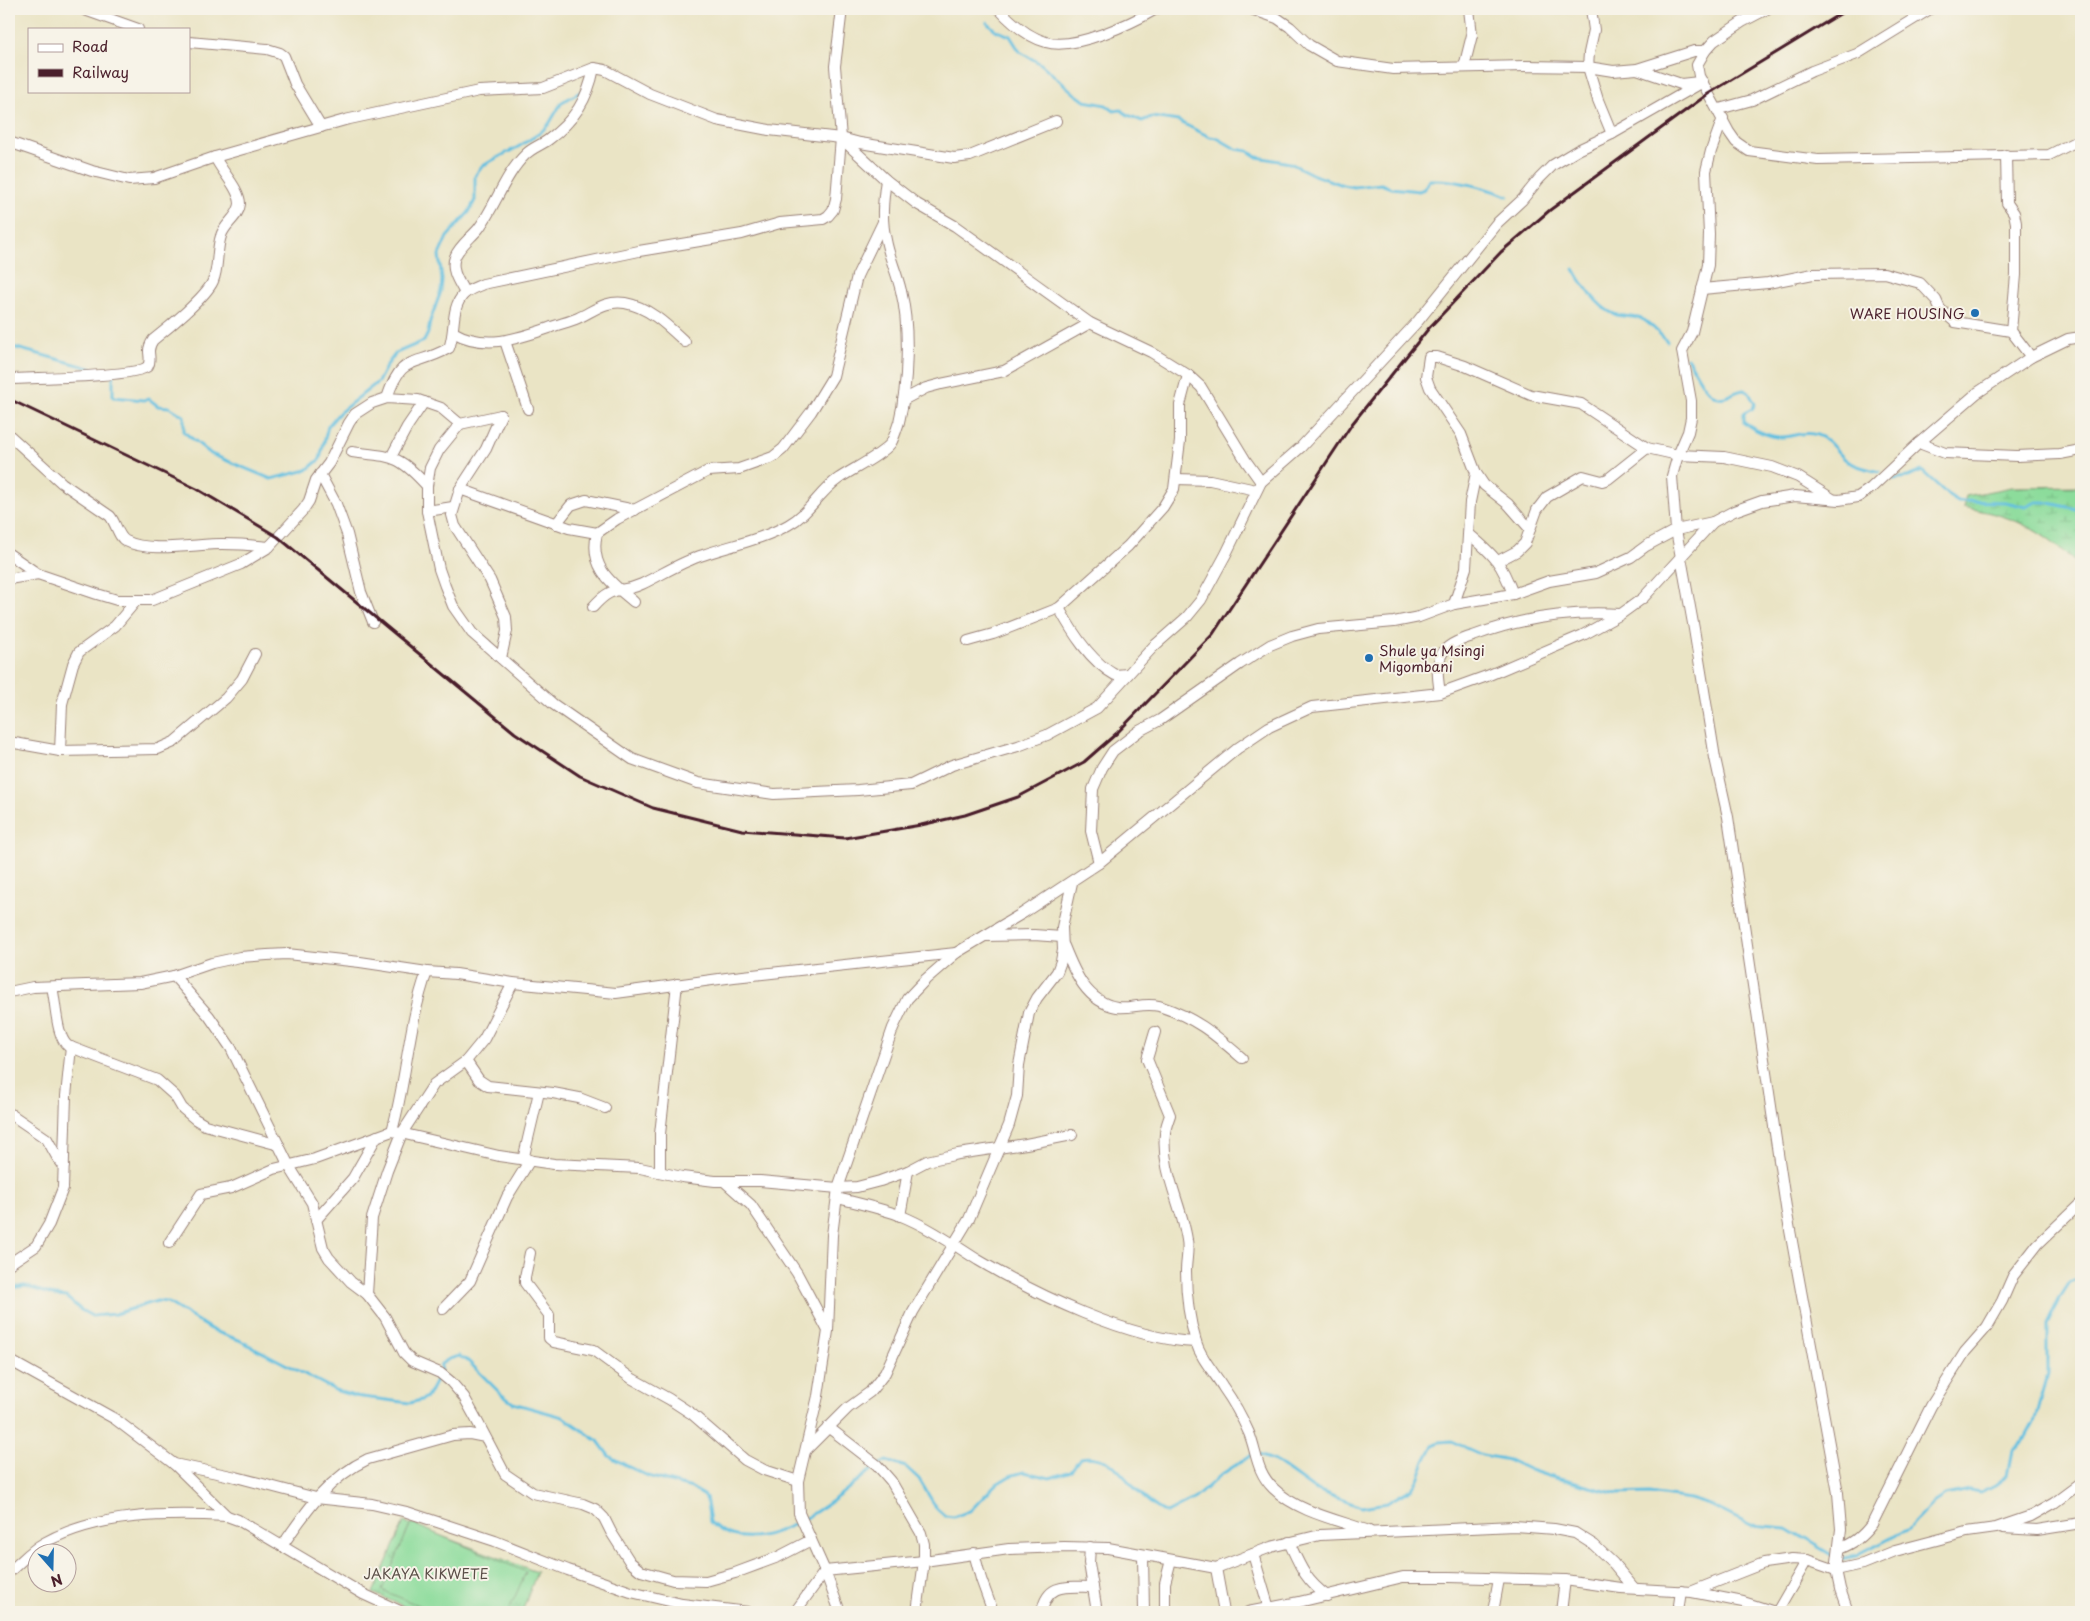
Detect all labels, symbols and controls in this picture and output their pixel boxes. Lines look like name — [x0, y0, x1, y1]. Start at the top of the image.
legend — [28, 28, 190, 92]
text: Road — [72, 34, 108, 57]
text: Railway — [72, 60, 129, 83]
place label: WARE HOUSING — [1850, 303, 1965, 324]
marker: WARE HOUSING — [1969, 307, 1981, 319]
place label: Shule ya Msingi Migombani — [1379, 640, 1485, 677]
marker: Shule ya Msingi Migombani — [1363, 652, 1375, 664]
north arrow — [28, 1544, 78, 1594]
park label: JAKAYA KIKWETE — [363, 1563, 489, 1584]
text: N — [48, 1569, 65, 1592]

